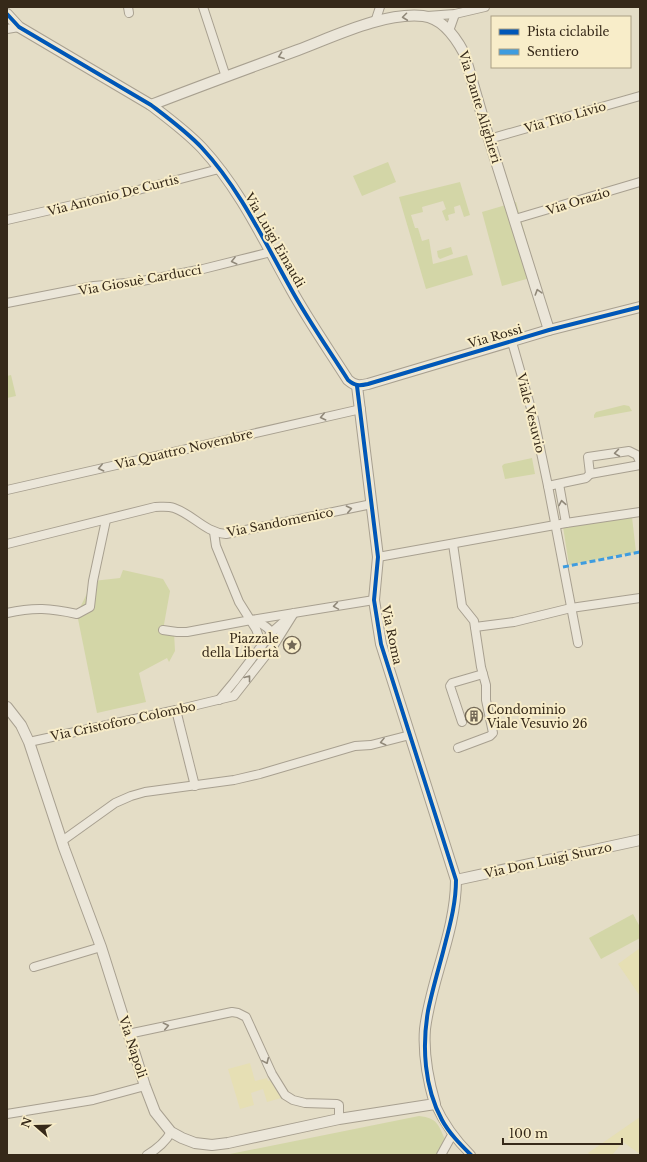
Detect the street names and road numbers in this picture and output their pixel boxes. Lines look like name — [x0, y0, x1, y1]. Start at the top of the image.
street label: Via Dante Alighieri — [455, 48, 504, 165]
street label: Via Tito Livio — [522, 98, 608, 136]
street label: Via Antonio De Curtis — [45, 171, 180, 219]
street label: Via Orazio — [543, 184, 612, 218]
street label: Via Luigi Einaudi — [241, 189, 308, 290]
street label: Via Giosuè Carducci — [76, 262, 203, 298]
street label: Via Rossi — [465, 321, 524, 351]
street label: Viale Vesuvio — [514, 371, 548, 455]
street label: Via Quattro Novembre — [113, 426, 254, 472]
street label: Via Sandomenico — [224, 504, 335, 540]
street label: Via Roma — [378, 603, 406, 666]
street label: Via Cristoforo Colombo — [48, 698, 197, 744]
street label: Via Don Luigi Sturzo — [482, 839, 613, 881]
street label: Via Napoli — [116, 1013, 150, 1080]

